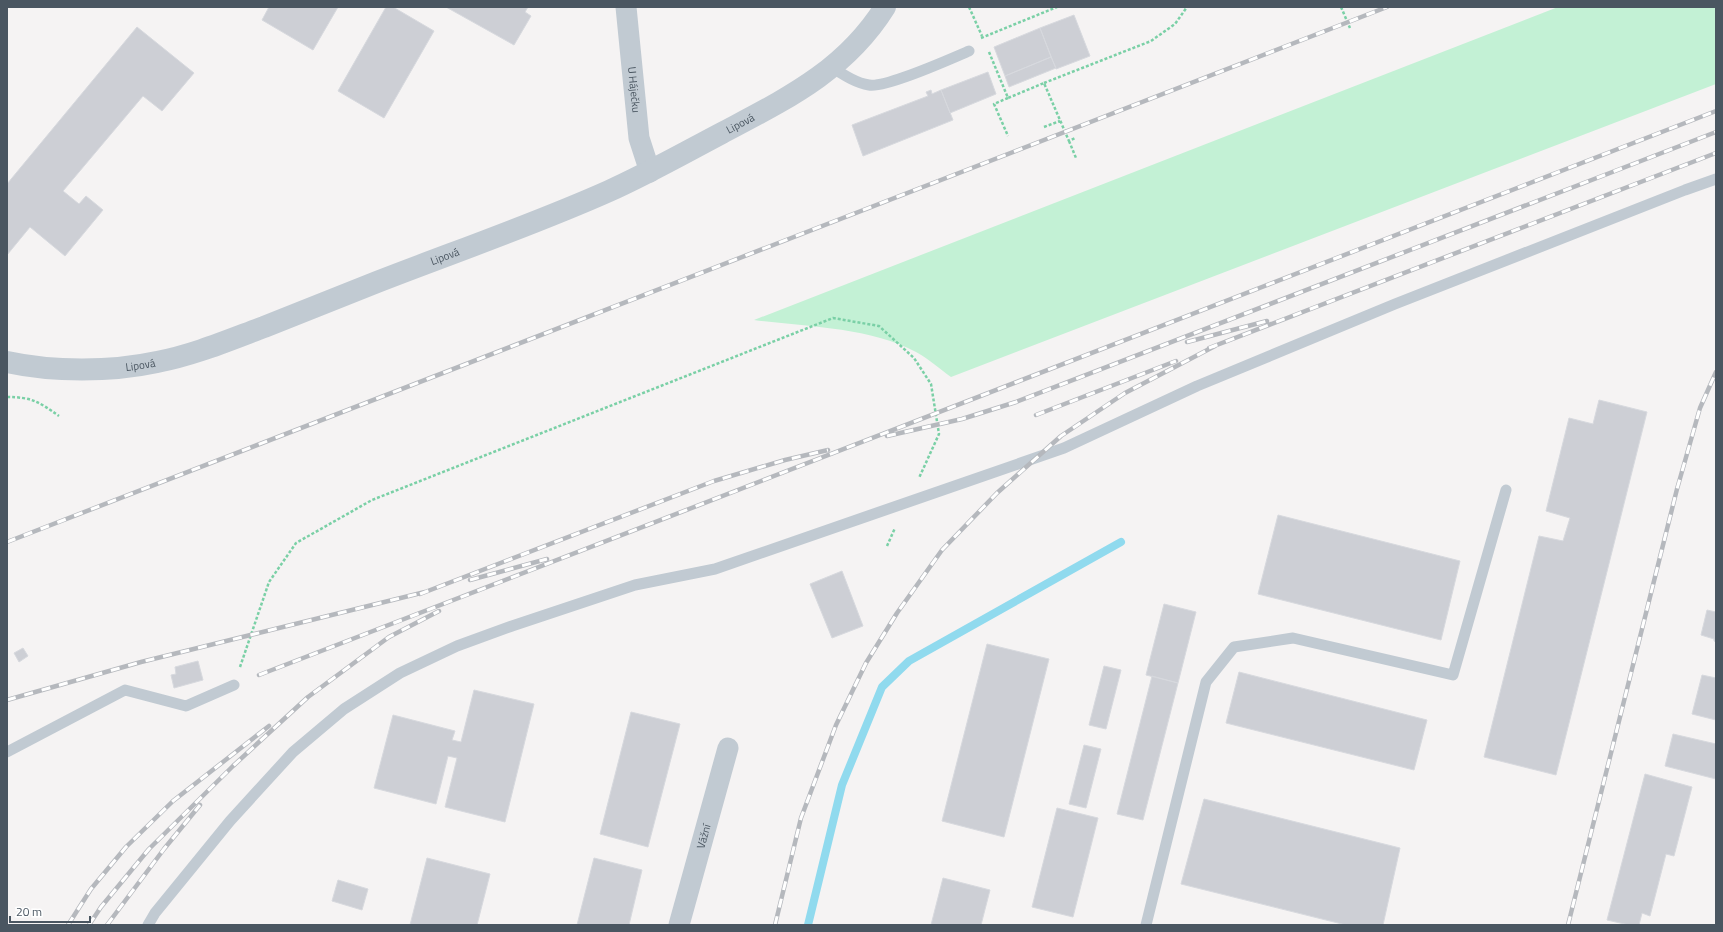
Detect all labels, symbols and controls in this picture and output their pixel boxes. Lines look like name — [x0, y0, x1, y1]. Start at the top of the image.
street label: U Háječku — [624, 66, 644, 114]
street label: Lipová — [723, 109, 758, 137]
street label: Lipová — [428, 243, 462, 269]
street label: Lipová — [125, 354, 157, 375]
street label: Vážní — [693, 821, 715, 851]
scale bar — [10, 898, 90, 924]
text: 20 m — [16, 902, 42, 921]

